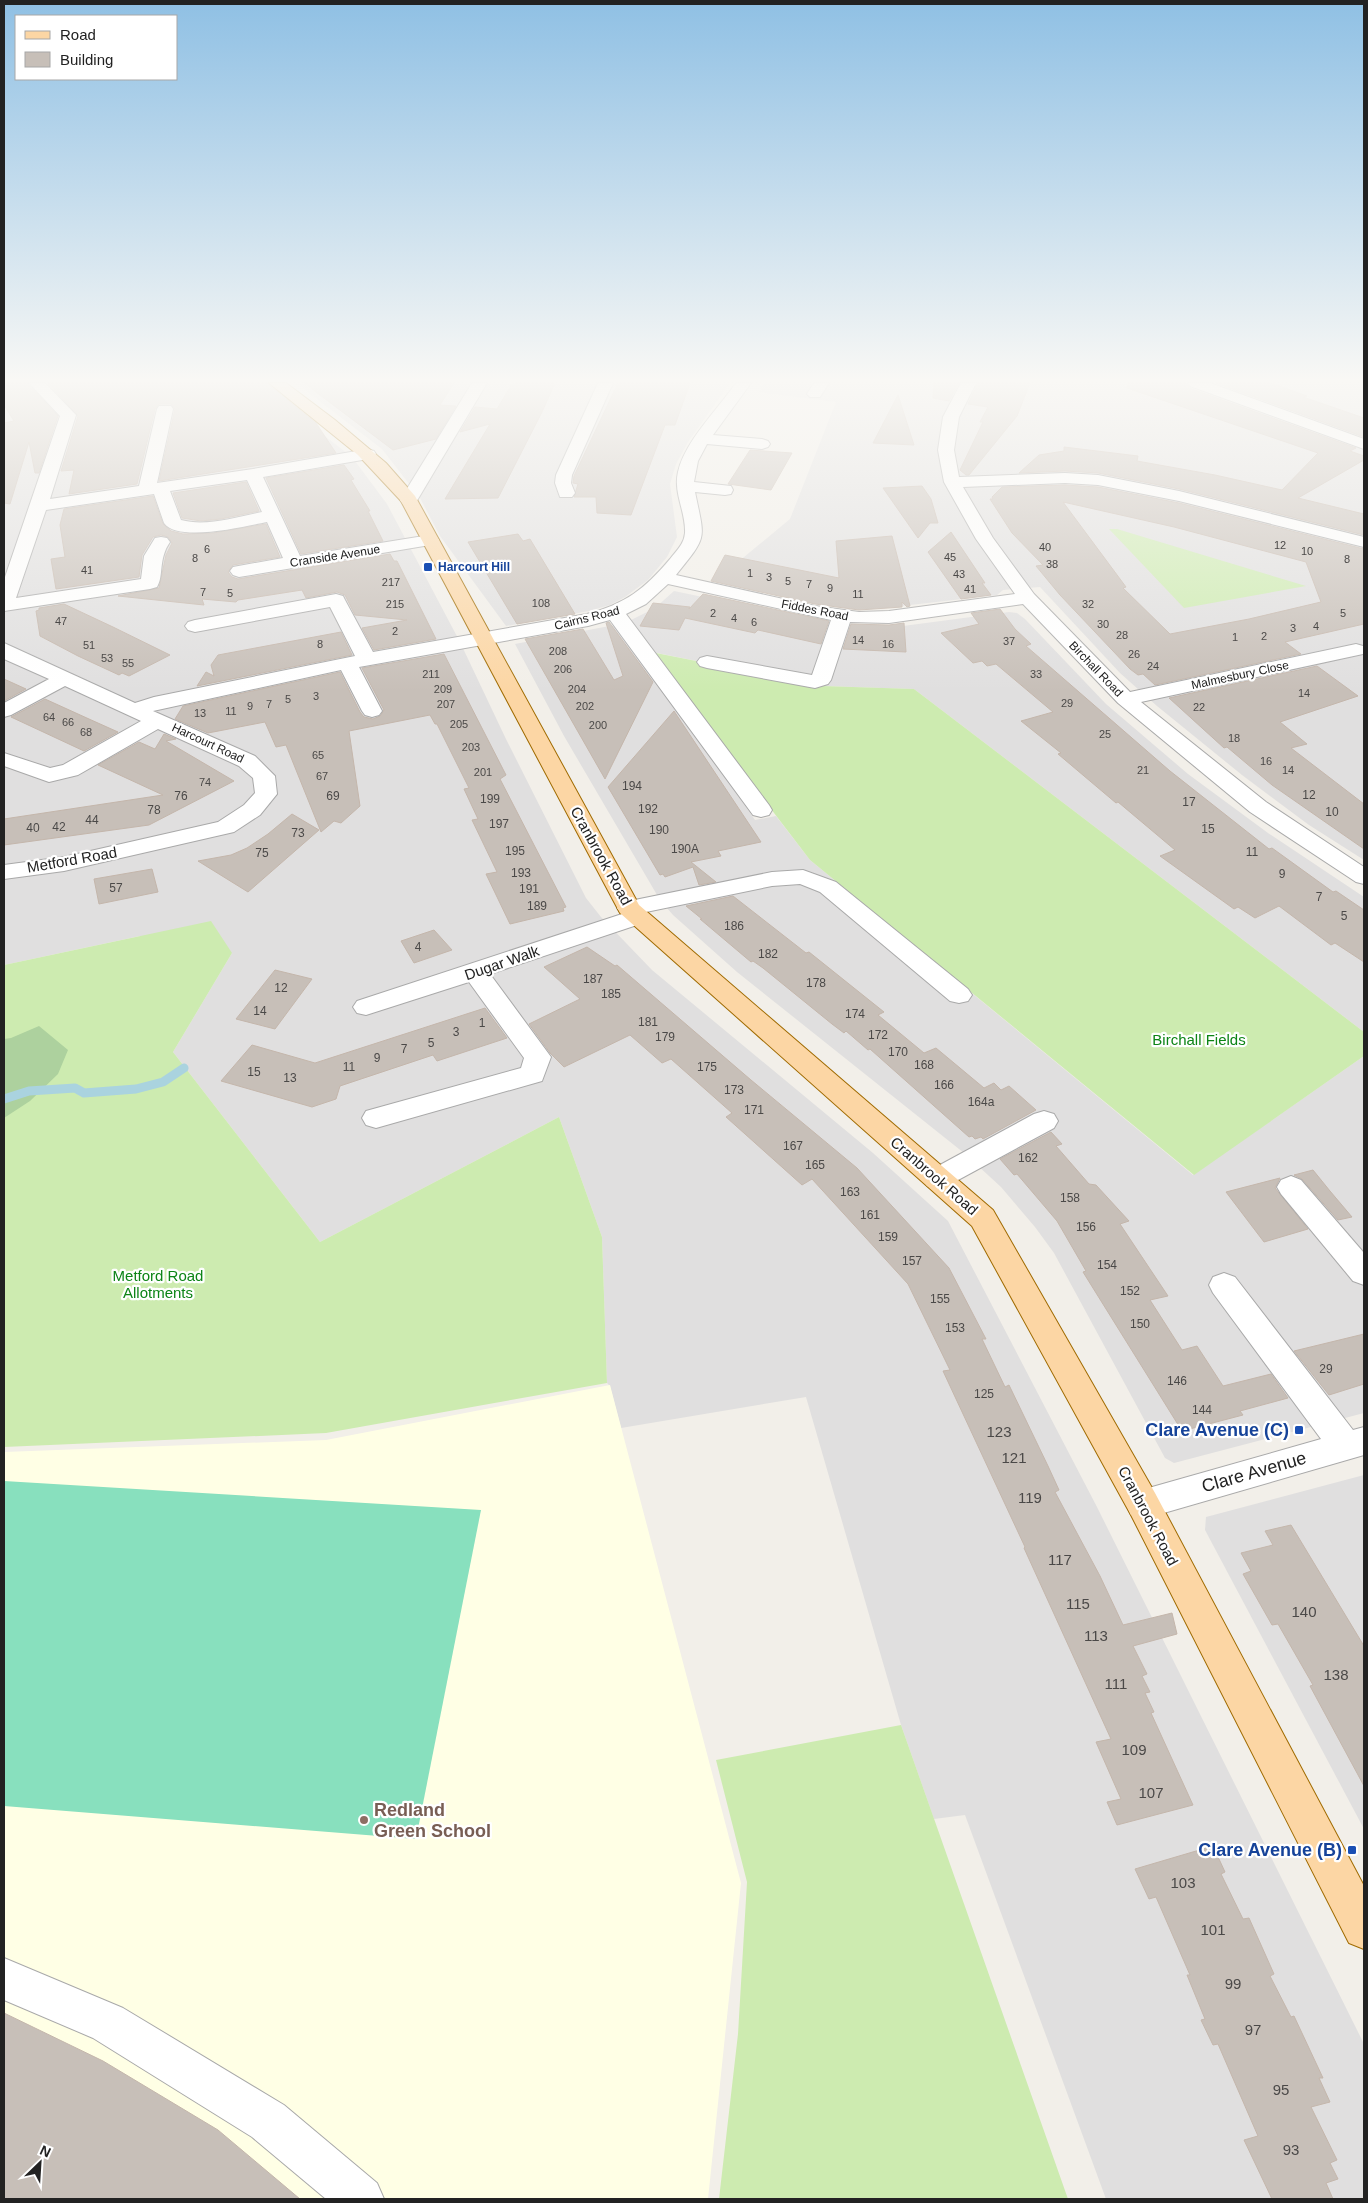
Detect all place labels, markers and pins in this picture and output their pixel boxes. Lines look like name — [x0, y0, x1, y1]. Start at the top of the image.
place label: Harcourt Hill — [438, 560, 510, 574]
marker: Harcourt Hill — [422, 561, 434, 573]
place label: Clare Avenue (C) — [1145, 1420, 1289, 1440]
marker: Clare Avenue (C) — [1293, 1424, 1305, 1436]
place label: Redland Green School — [374, 1800, 491, 1841]
marker: Redland Green School — [358, 1814, 370, 1826]
place label: Clare Avenue (B) — [1198, 1840, 1342, 1860]
marker: Clare Avenue (B) — [1346, 1844, 1358, 1856]

